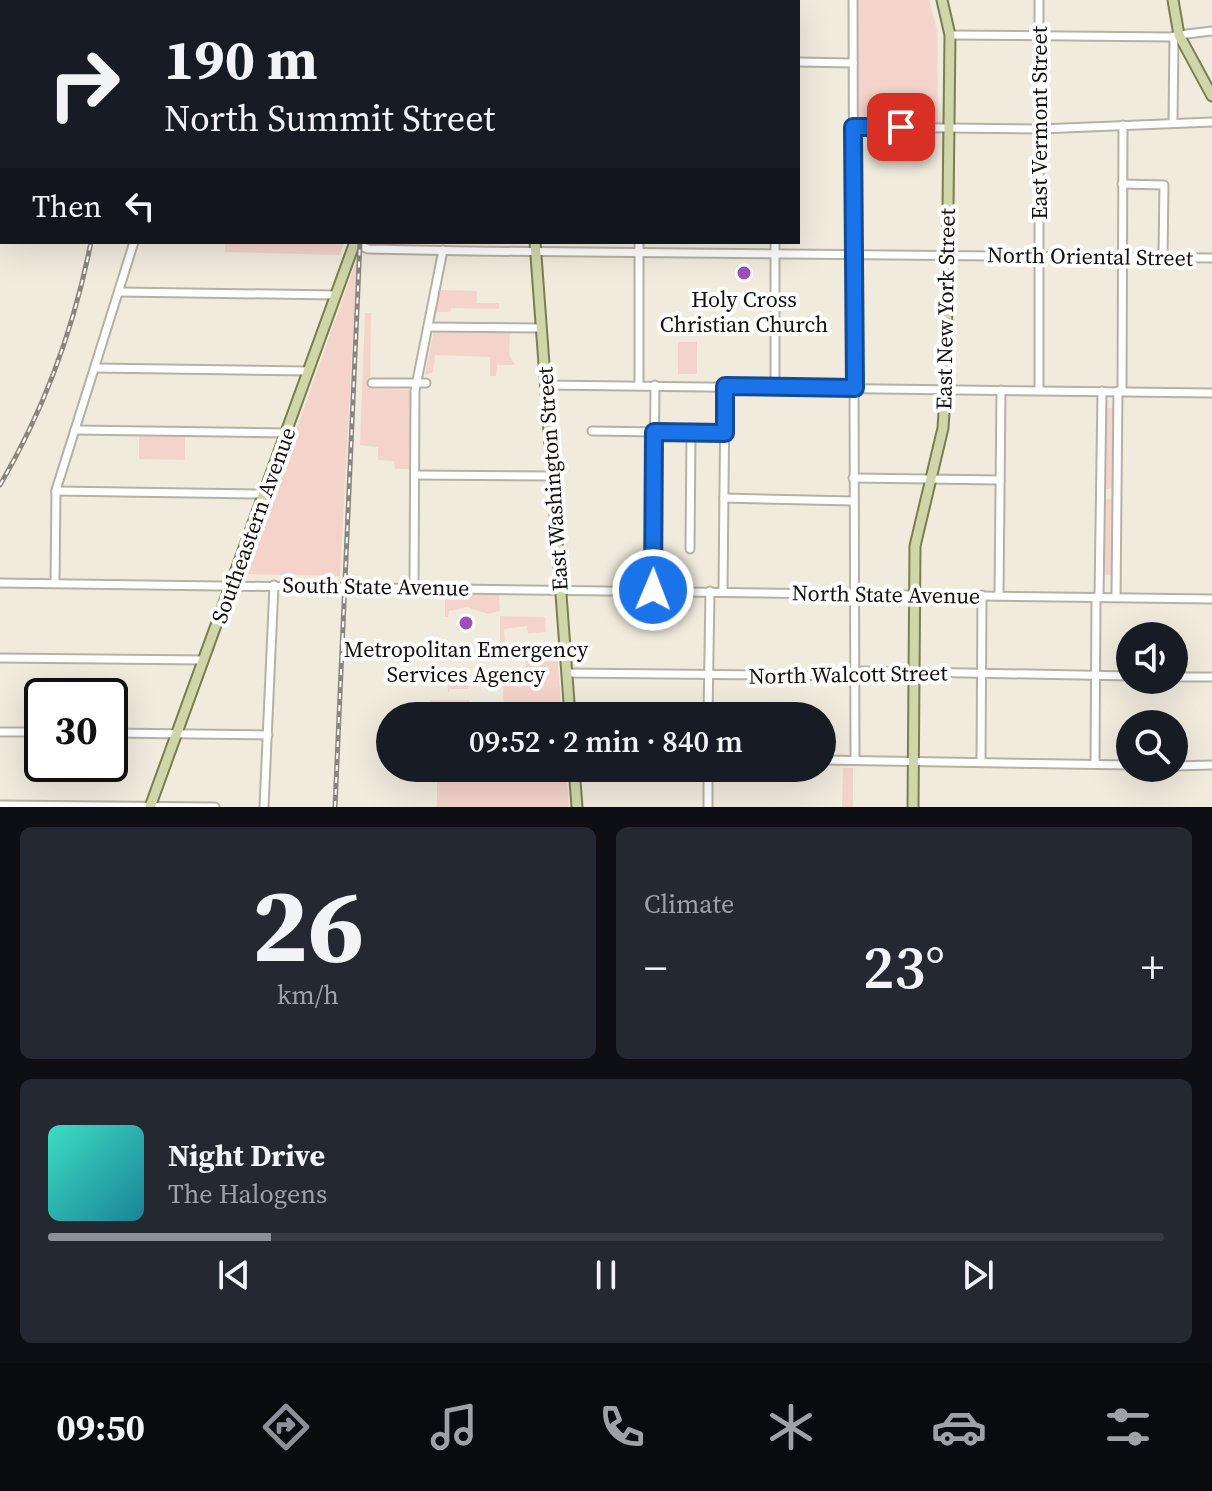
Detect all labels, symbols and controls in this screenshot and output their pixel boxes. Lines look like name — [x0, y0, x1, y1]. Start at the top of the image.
text: 190 m — [164, 21, 318, 98]
street label: East Vermont Street — [1024, 25, 1054, 220]
icon: right — [32, 32, 136, 136]
pin — [867, 93, 935, 161]
text: North Summit Street — [164, 94, 495, 143]
icon: arrive — [879, 105, 923, 149]
icon: left — [118, 184, 162, 228]
text: Then — [32, 186, 102, 227]
street label: East New York Street — [928, 207, 962, 410]
street label: North Oriental Street — [987, 239, 1194, 273]
marker: Holy Cross Christian Church — [735, 264, 753, 282]
place label: Holy Cross Christian Church — [660, 284, 828, 339]
street label: East Washington Street — [529, 365, 575, 592]
street label: Southeastern Avenue — [204, 423, 302, 627]
position arrow — [611, 548, 695, 632]
street label: South State Avenue — [282, 569, 470, 603]
street label: North State Avenue — [792, 577, 980, 611]
marker: Metropolitan Emergency Services Agency — [457, 614, 475, 632]
map controls — [1116, 622, 1188, 782]
button: sound — [1116, 622, 1188, 694]
place label: Metropolitan Emergency Services Agency — [344, 634, 589, 689]
street label: North Walcott Street — [748, 657, 949, 691]
speed limit sign: 30 — [24, 678, 128, 782]
button: search — [1116, 710, 1188, 782]
text: 09:52 · 2 min · 840 m — [469, 721, 743, 762]
text: 26 — [252, 853, 364, 996]
text: Climate — [644, 886, 734, 922]
text: 23° — [863, 926, 945, 1008]
text: − — [644, 937, 667, 998]
text: + — [1141, 937, 1164, 998]
text: km/h — [277, 977, 339, 1013]
text: Night Drive — [168, 1135, 325, 1176]
text: The Halogens — [168, 1176, 327, 1212]
icon: previous — [212, 1253, 256, 1297]
icon: pause — [584, 1253, 628, 1297]
icon: next — [956, 1253, 1000, 1297]
icon: directions — [258, 1399, 314, 1455]
icon: music — [426, 1399, 482, 1455]
icon: phone — [594, 1399, 650, 1455]
icon: climate — [763, 1399, 819, 1455]
icon: car — [931, 1399, 987, 1455]
icon: filters — [1100, 1399, 1156, 1455]
text: 09:50 — [56, 1403, 145, 1452]

